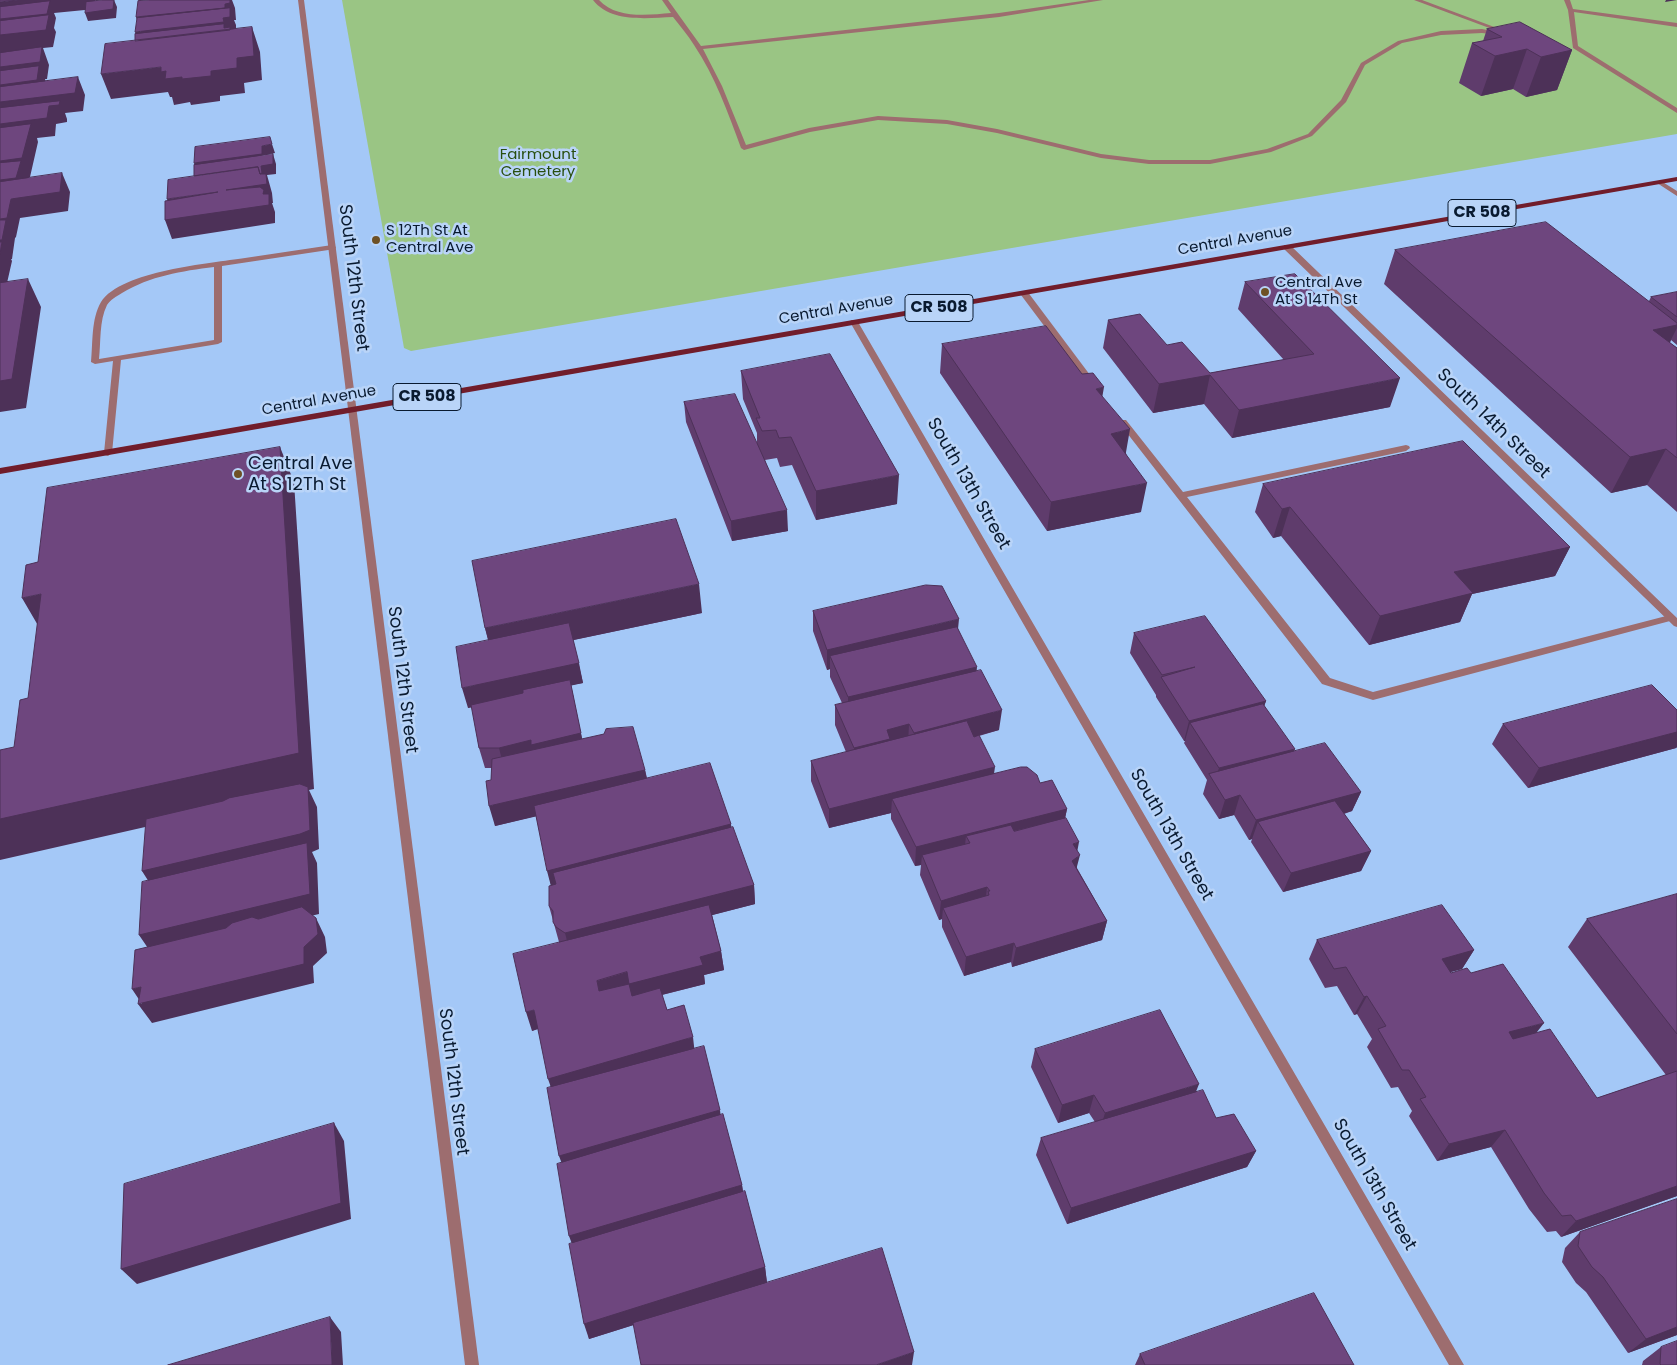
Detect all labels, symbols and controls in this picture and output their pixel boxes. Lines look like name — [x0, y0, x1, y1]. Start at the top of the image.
park label: Fairmount Cemetery — [500, 146, 576, 181]
road number: CR 508 — [1448, 200, 1516, 227]
street label: South 12th Street — [333, 203, 373, 353]
place label: S 12Th St At Central Ave — [386, 222, 473, 257]
street label: Central Avenue — [1176, 222, 1294, 260]
marker: S 12Th St At Central Ave — [370, 234, 382, 246]
place label: Central Ave At S 14Th St — [1275, 274, 1362, 309]
marker: Central Ave At S 14Th St — [1259, 286, 1271, 298]
street label: Central Avenue — [777, 291, 895, 329]
road number: CR 508 — [905, 294, 973, 322]
street label: South 14th Street — [1432, 364, 1554, 484]
street label: Central Avenue — [260, 382, 378, 420]
road number: CR 508 — [393, 384, 461, 411]
street label: South 13th Street — [922, 414, 1014, 554]
place label: Central Ave At S 12Th St — [248, 453, 353, 496]
marker: Central Ave At S 12Th St — [232, 468, 244, 480]
street label: South 12th Street — [382, 605, 422, 755]
street label: South 13th Street — [1125, 765, 1217, 905]
street label: South 12th Street — [433, 1007, 473, 1157]
street label: South 13th Street — [1328, 1115, 1420, 1255]

